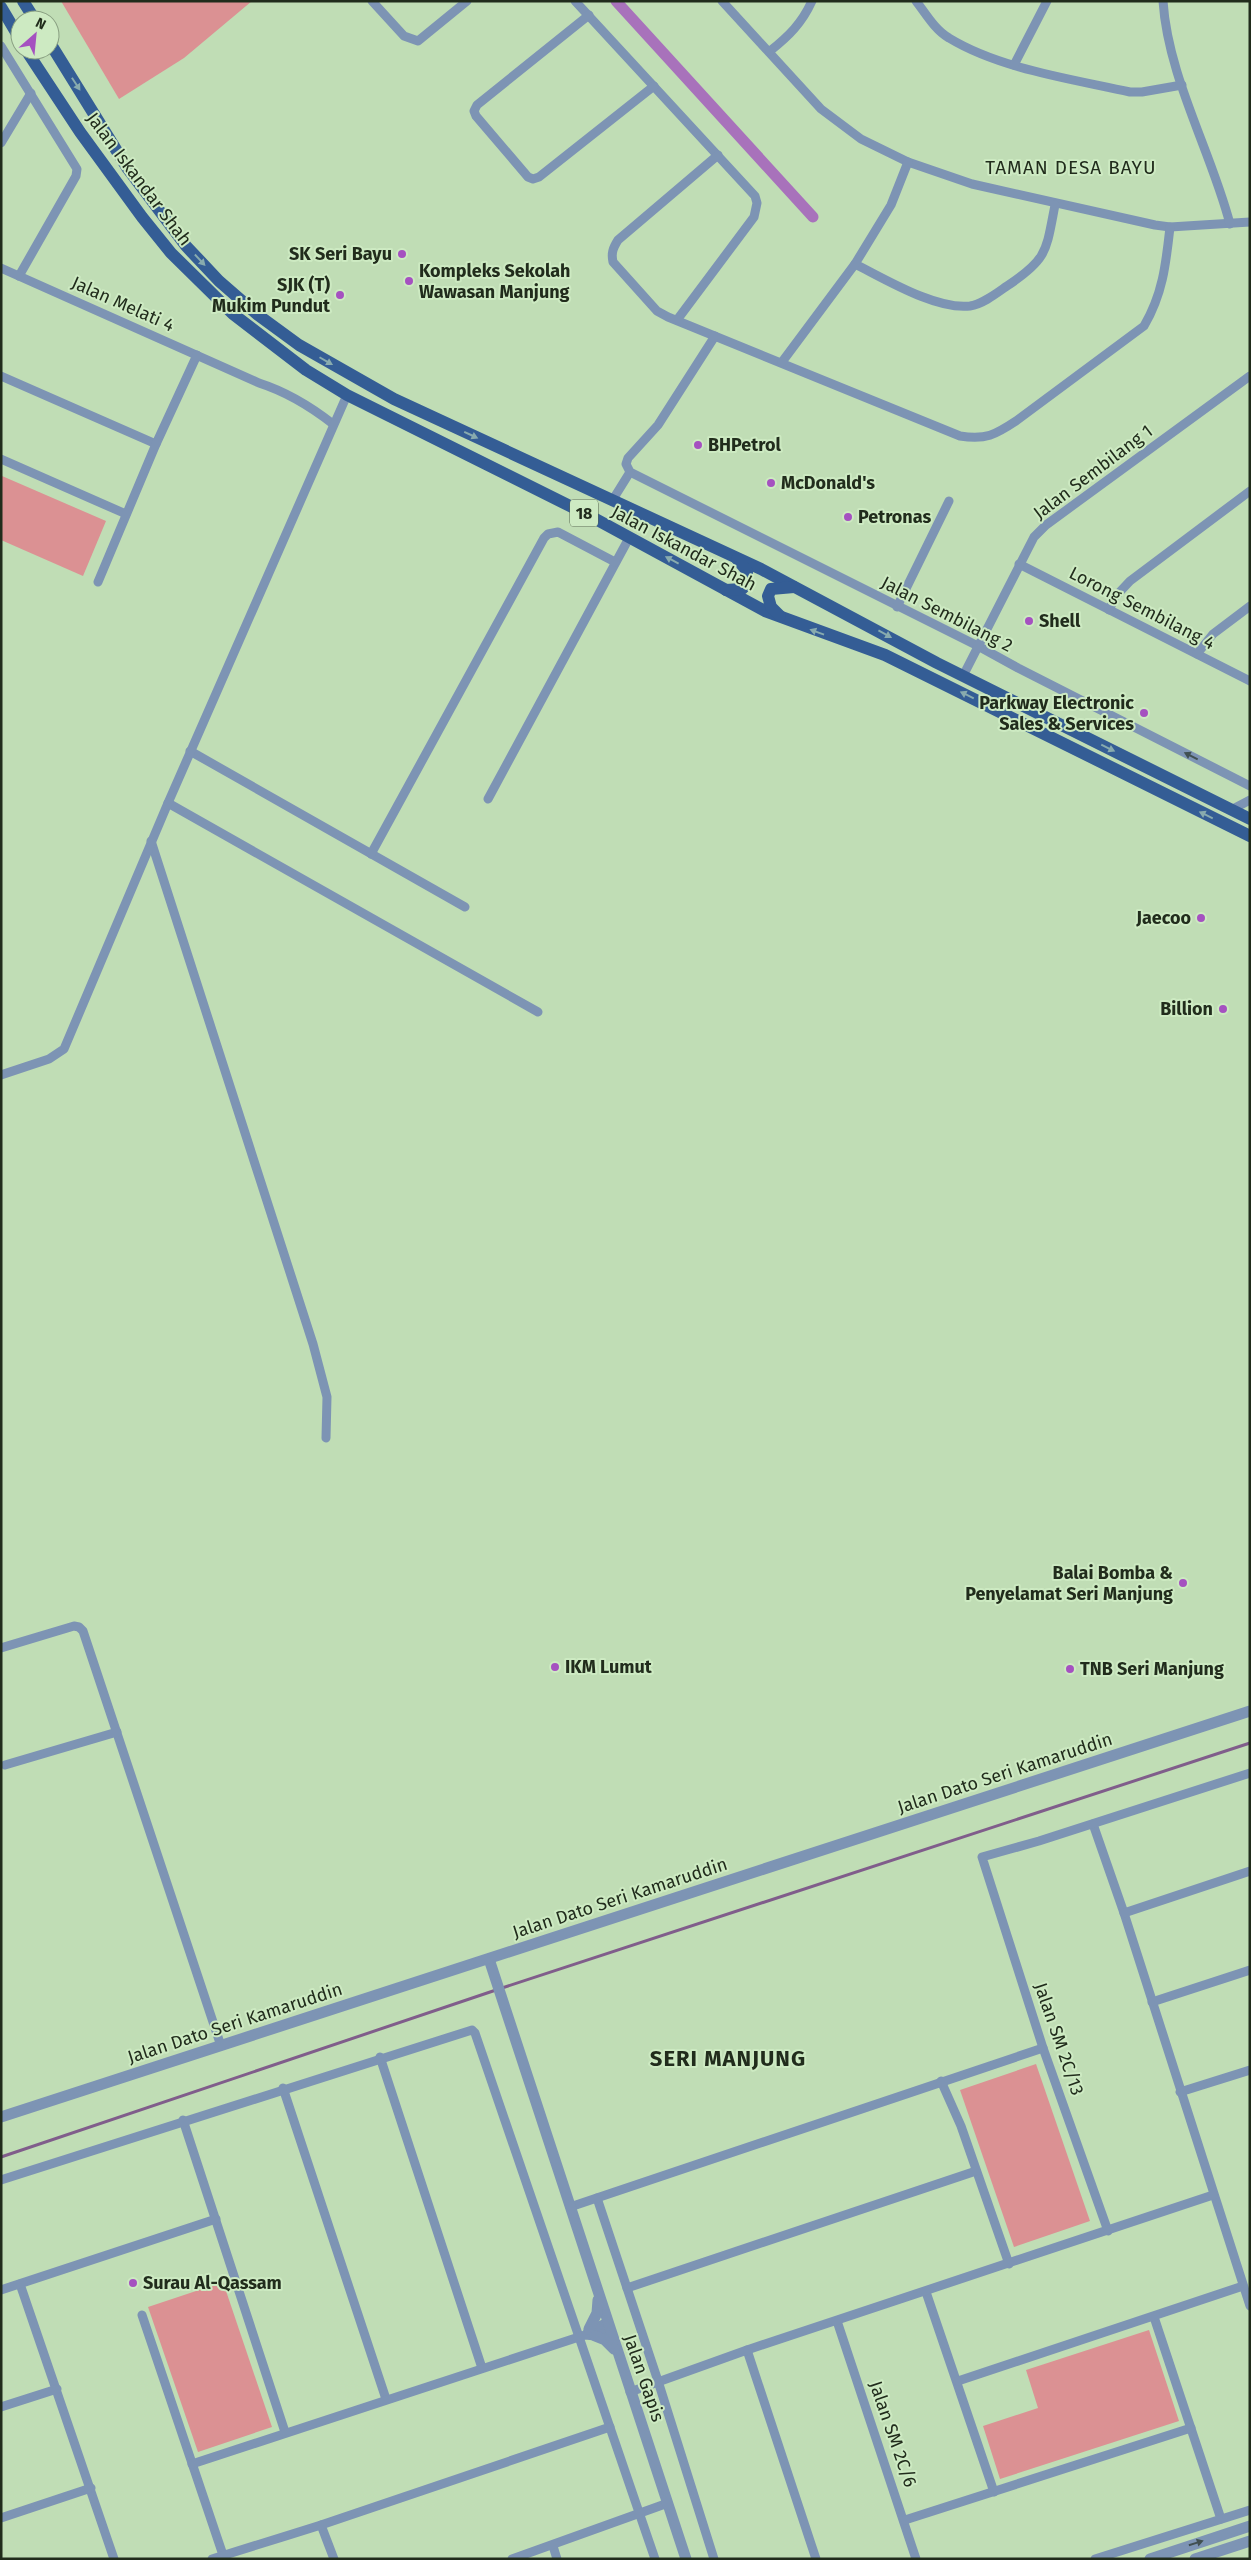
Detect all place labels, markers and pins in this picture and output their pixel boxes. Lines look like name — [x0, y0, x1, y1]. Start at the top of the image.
place label: SK Seri Bayu — [289, 243, 392, 265]
marker: SK Seri Bayu — [396, 248, 408, 260]
place label: Kompleks Sekolah Wawasan Manjung — [419, 260, 571, 303]
place label: SJK (T) Mukim Pundut — [212, 274, 331, 317]
marker: Kompleks Sekolah Wawasan Manjung — [403, 275, 415, 287]
marker: SJK (T) Mukim Pundut — [334, 289, 346, 301]
place label: BHPetrol — [708, 434, 781, 456]
marker: BHPetrol — [692, 439, 704, 451]
place label: McDonald's — [781, 472, 875, 494]
marker: McDonald's — [765, 477, 777, 489]
place label: Petronas — [858, 506, 931, 528]
marker: Petronas — [842, 511, 854, 523]
place label: Shell — [1039, 610, 1081, 632]
marker: Shell — [1023, 615, 1035, 627]
place label: Parkway Electronic Sales & Services — [979, 692, 1134, 735]
marker: Parkway Electronic Sales & Services — [1138, 707, 1150, 719]
place label: Jaecoo — [1135, 907, 1191, 929]
marker: Jaecoo — [1195, 912, 1207, 924]
place label: Billion — [1160, 998, 1213, 1020]
marker: Billion — [1217, 1003, 1229, 1015]
place label: Balai Bomba & Penyelamat Seri Manjung — [965, 1562, 1173, 1605]
marker: Balai Bomba & Penyelamat Seri Manjung — [1177, 1577, 1189, 1589]
place label: IKM Lumut — [565, 1656, 653, 1678]
place label: TNB Seri Manjung — [1080, 1658, 1224, 1680]
marker: IKM Lumut — [549, 1661, 561, 1673]
marker: TNB Seri Manjung — [1064, 1663, 1076, 1675]
place label: Surau Al-Qassam — [143, 2272, 282, 2294]
marker: Surau Al-Qassam — [127, 2277, 139, 2289]

